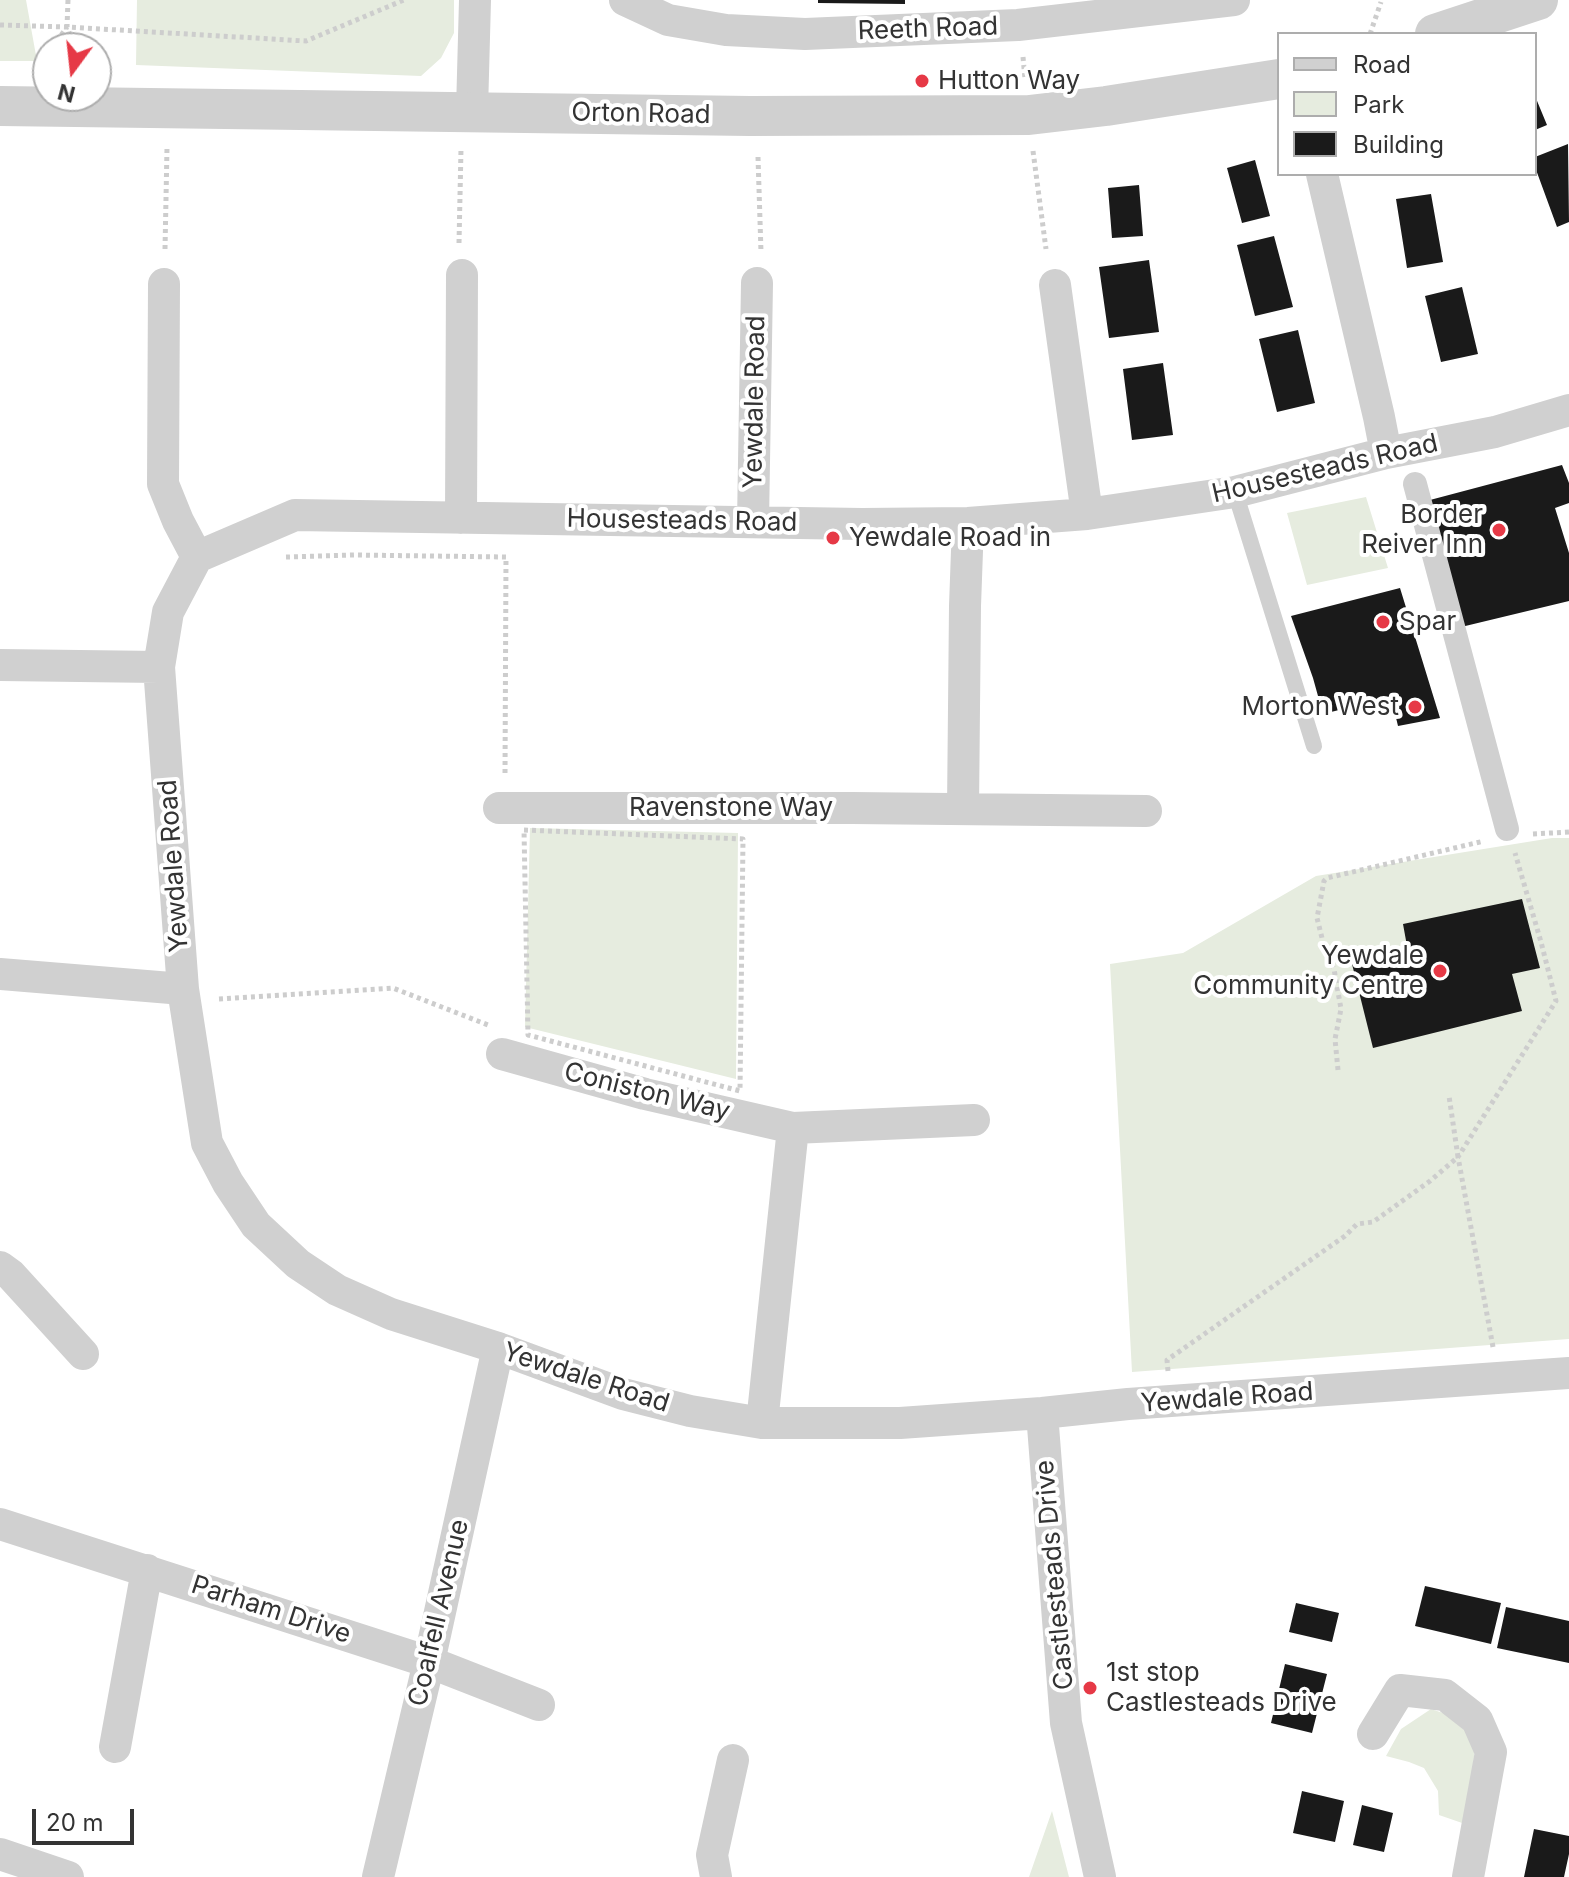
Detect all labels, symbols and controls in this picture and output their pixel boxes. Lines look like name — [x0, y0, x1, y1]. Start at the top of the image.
street label: Reeth Road — [857, 11, 999, 47]
north arrow — [32, 32, 112, 112]
legend — [1277, 32, 1537, 176]
text: Road — [1353, 50, 1411, 79]
place label: Hutton Way — [938, 65, 1080, 97]
marker: Hutton Way — [913, 72, 931, 90]
text: N — [55, 79, 78, 108]
text: Park — [1353, 90, 1404, 119]
street label: Orton Road — [571, 97, 711, 131]
text: Building — [1353, 130, 1444, 159]
street label: Yewdale Road — [738, 315, 772, 489]
street label: Housesteads Road — [1209, 428, 1441, 510]
place label: Border Reiver Inn — [1361, 499, 1483, 560]
street label: Housesteads Road — [566, 503, 798, 539]
marker: Border Reiver Inn — [1490, 521, 1508, 539]
place label: Yewdale Road in — [849, 522, 1051, 554]
marker: Yewdale Road in — [824, 529, 842, 547]
place label: Spar — [1399, 606, 1456, 638]
marker: Spar — [1374, 613, 1392, 631]
place label: Morton West — [1242, 691, 1399, 723]
marker: Morton West — [1406, 698, 1424, 716]
street label: Yewdale Road — [152, 779, 196, 953]
street label: Ravenstone Way — [629, 792, 833, 824]
place label: Yewdale Community Centre — [1193, 940, 1424, 1002]
marker: Yewdale Community Centre — [1431, 962, 1449, 980]
street label: Coniston Way — [561, 1056, 733, 1128]
street label: Yewdale Road — [499, 1336, 673, 1420]
street label: Yewdale Road — [1140, 1376, 1314, 1420]
street label: Castlesteads Drive — [1029, 1459, 1081, 1691]
street label: Coalfell Avenue — [402, 1516, 476, 1710]
street label: Parham Drive — [187, 1570, 355, 1650]
place label: 1st stop Castlesteads Drive — [1106, 1657, 1337, 1718]
marker: 1st stop Castlesteads Drive — [1081, 1679, 1099, 1697]
scale bar — [36, 1793, 138, 1843]
text: 20 m — [46, 1808, 104, 1837]

